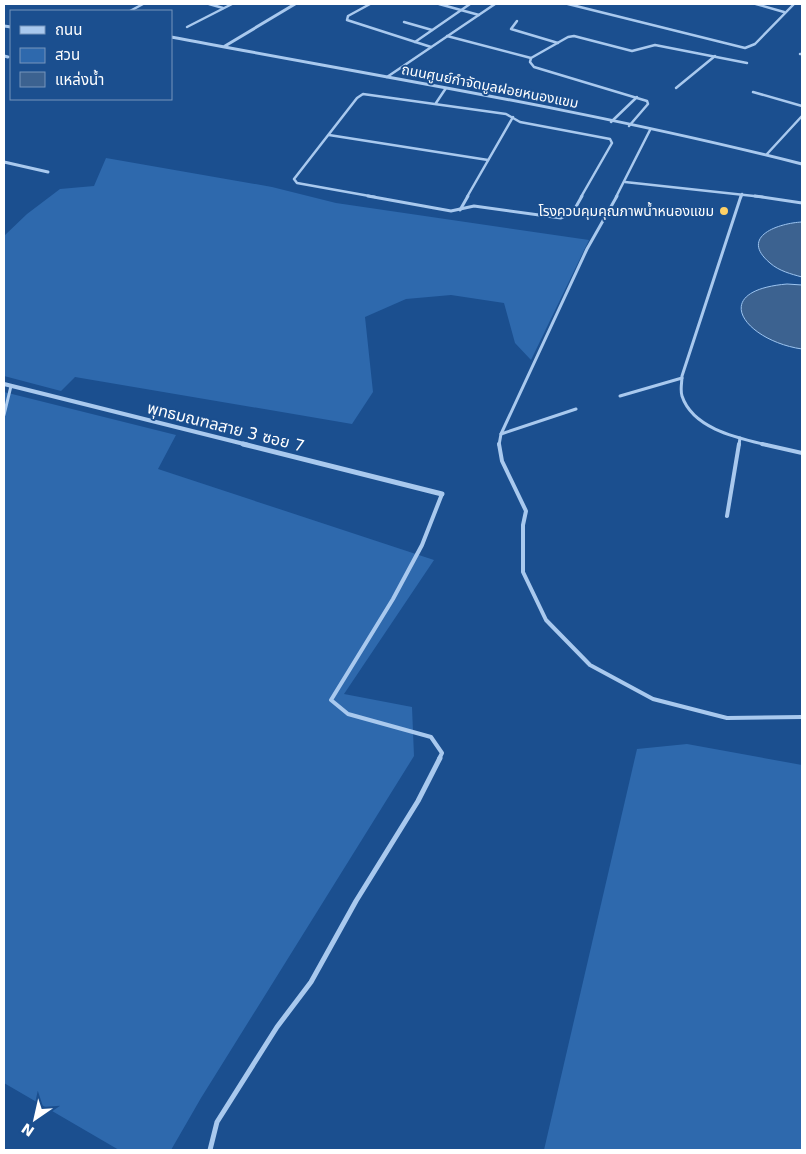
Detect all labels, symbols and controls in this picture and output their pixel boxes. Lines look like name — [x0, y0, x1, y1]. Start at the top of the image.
legend — [10, 10, 172, 100]
text: ถนน — [55, 21, 82, 39]
text: สวน — [55, 46, 80, 64]
street label: ถนนศูนย์กำจัดมูลฝอยหนองแขม — [400, 61, 580, 112]
text: แหล่งน้ำ — [55, 69, 104, 89]
place label: โรงควบคุมคุณภาพน้ำหนองแขม — [539, 201, 714, 220]
marker: โรงควบคุมคุณภาพน้ำหนองแขม — [718, 205, 730, 217]
street label: พุทธมณฑลสาย 3 ซอย 7 — [145, 398, 307, 456]
north arrow — [10, 1094, 60, 1144]
text: N — [18, 1120, 37, 1140]

